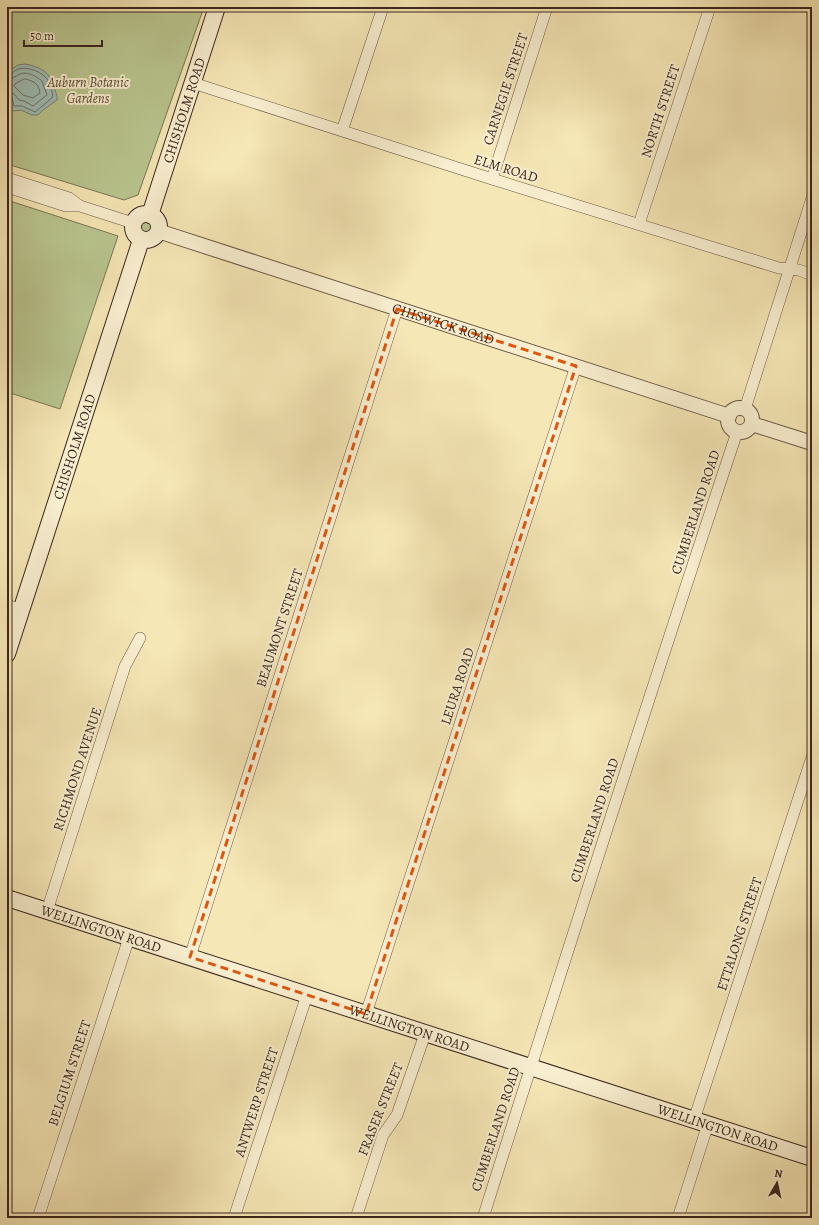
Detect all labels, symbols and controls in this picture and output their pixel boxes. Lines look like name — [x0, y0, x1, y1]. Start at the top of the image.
scale bar — [24, 22, 102, 48]
text: 50 m — [30, 28, 54, 44]
street label: CARNEGIE STREET — [478, 30, 533, 148]
street label: CHISHOLM ROAD — [158, 55, 210, 166]
street label: NORTH STREET — [636, 62, 685, 160]
park label: Auburn Botanic Gardens — [47, 73, 129, 108]
street label: ELM ROAD — [472, 150, 540, 187]
street label: CHISWICK ROAD — [390, 299, 497, 349]
street label: CHISHOLM ROAD — [49, 391, 101, 502]
street label: CUMBERLAND ROAD — [666, 447, 725, 577]
street label: BEAUMONT STREET — [251, 566, 308, 690]
street label: LEURA ROAD — [436, 645, 479, 727]
street label: RICHMOND AVENUE — [48, 705, 106, 834]
street label: CUMBERLAND ROAD — [565, 755, 624, 885]
street label: ETTALONG STREET — [712, 875, 767, 993]
street label: WELLINGTON ROAD — [37, 900, 164, 957]
street label: WELLINGTON ROAD — [346, 1000, 472, 1057]
street label: BELGIUM STREET — [43, 1018, 96, 1128]
street label: ANTWERP STREET — [230, 1045, 283, 1160]
street label: FRASER STREET — [353, 1060, 408, 1159]
street label: CUMBERLAND ROAD — [466, 1064, 525, 1194]
street label: WELLINGTON ROAD — [654, 1099, 780, 1156]
north arrow — [757, 1163, 797, 1203]
text: N — [773, 1166, 784, 1182]

